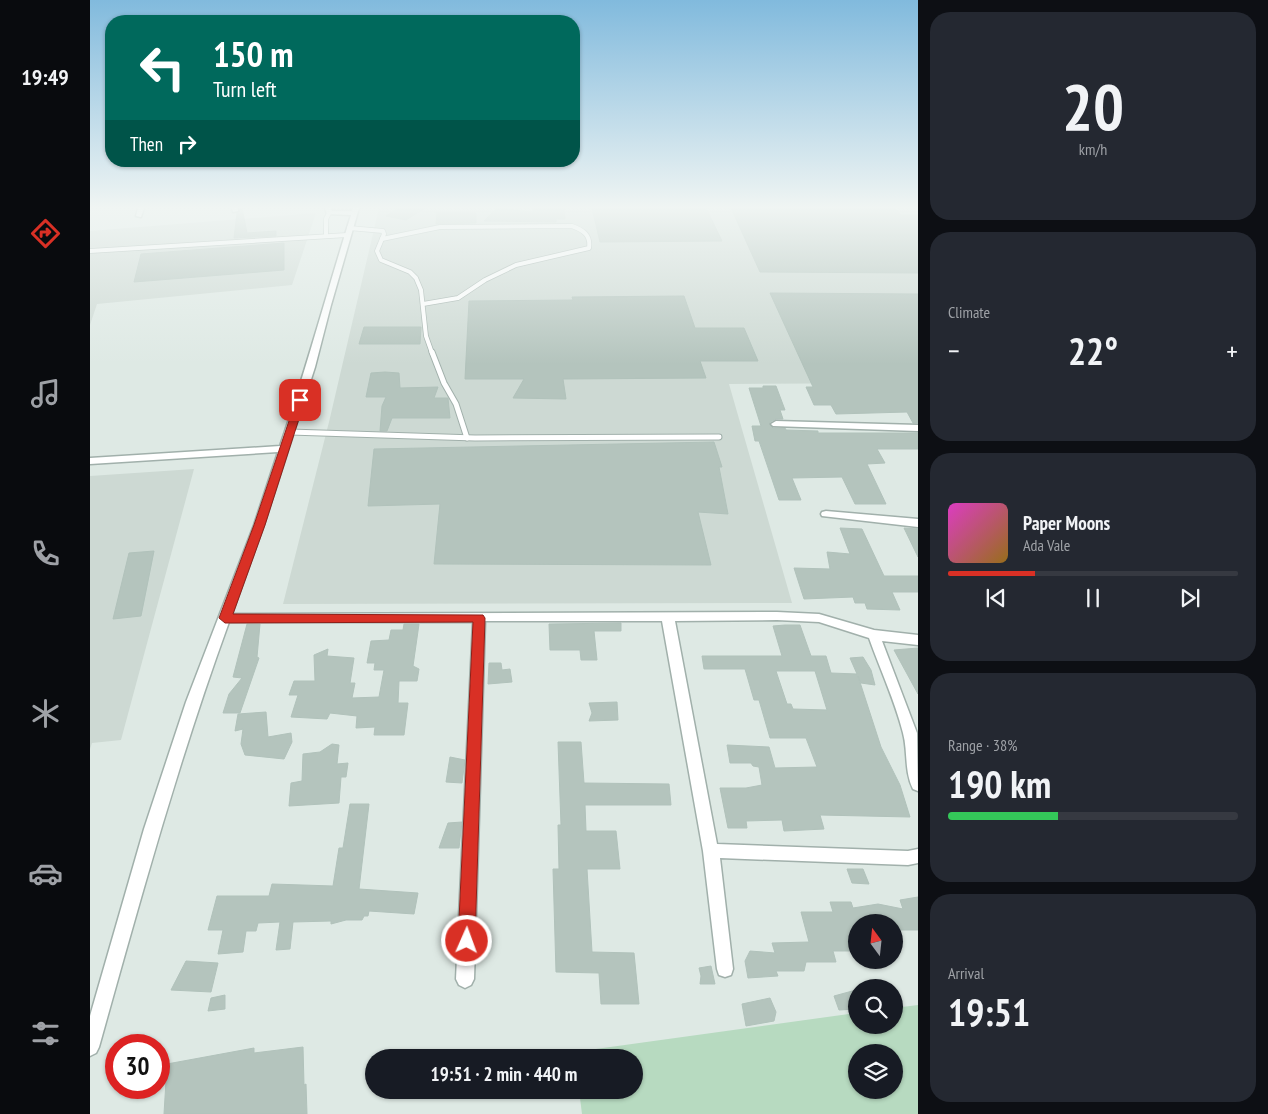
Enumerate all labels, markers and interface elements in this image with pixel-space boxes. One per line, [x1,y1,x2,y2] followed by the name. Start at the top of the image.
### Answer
[213,31,294,77] text: 150 m
[130,35,195,100] icon: left
[21,63,69,91] text: 19:49
[1062,64,1124,148] text: 20
[213,75,277,103] text: Turn left
[173,130,201,158] icon: right
[130,132,163,156] text: Then
[1079,139,1107,159] text: km/h
[28,216,63,251] icon: directions
[948,302,990,322] text: Climate
[1068,326,1118,375] text: 22°
[948,332,960,369] text: −
[1226,332,1238,369] text: +
[28,376,63,411] icon: music
[279,379,321,421] pin
[286,386,314,414] icon: arrive
[1023,511,1110,535] text: Paper Moons
[1023,535,1070,555] text: Ada Vale
[28,536,63,571] icon: phone
[982,584,1010,612] icon: previous
[1079,584,1107,612] icon: pause
[1176,584,1204,612] icon: next
[28,696,63,731] icon: climate
[948,735,1017,755] text: Range · 38%
[948,759,1051,808] text: 190 km
[28,856,63,891] icon: car
[440,914,492,966] position arrow
[848,914,902,969] north arrow
[848,914,903,1099] map controls
[948,963,984,983] text: Arrival
[848,979,903,1034] button: search
[948,987,1030,1036] text: 19:51
[28,1016,63,1051] icon: filters
[105,1034,170,1099] speed limit sign: 30
[848,1044,903,1099] button: layers
[431,1062,577,1086] text: 19:51 · 2 min · 440 m

